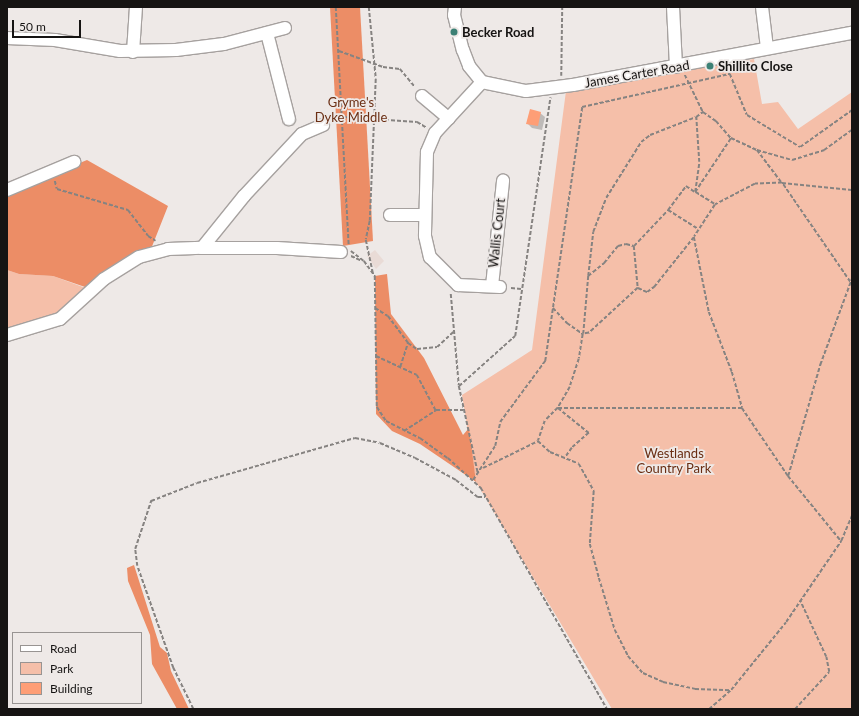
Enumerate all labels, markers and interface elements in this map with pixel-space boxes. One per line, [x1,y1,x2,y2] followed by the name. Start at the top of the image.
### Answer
[14,12,83,38] scale bar
[19,19,46,34] text: 50 m
[462,24,535,40] place label: Becker Road
[449,27,459,37] marker: Becker Road
[583,57,691,91] street label: James Carter Road
[718,58,793,74] place label: Shillito Close
[705,61,715,71] marker: Shillito Close
[315,95,387,126] park label: Gryme's Dyke Middle
[486,197,508,269] street label: Wallis Court
[636,446,712,477] park label: Westlands Country Park
[12,632,142,704] legend
[50,641,77,656] text: Road
[50,661,73,676] text: Park
[50,681,93,696] text: Building

